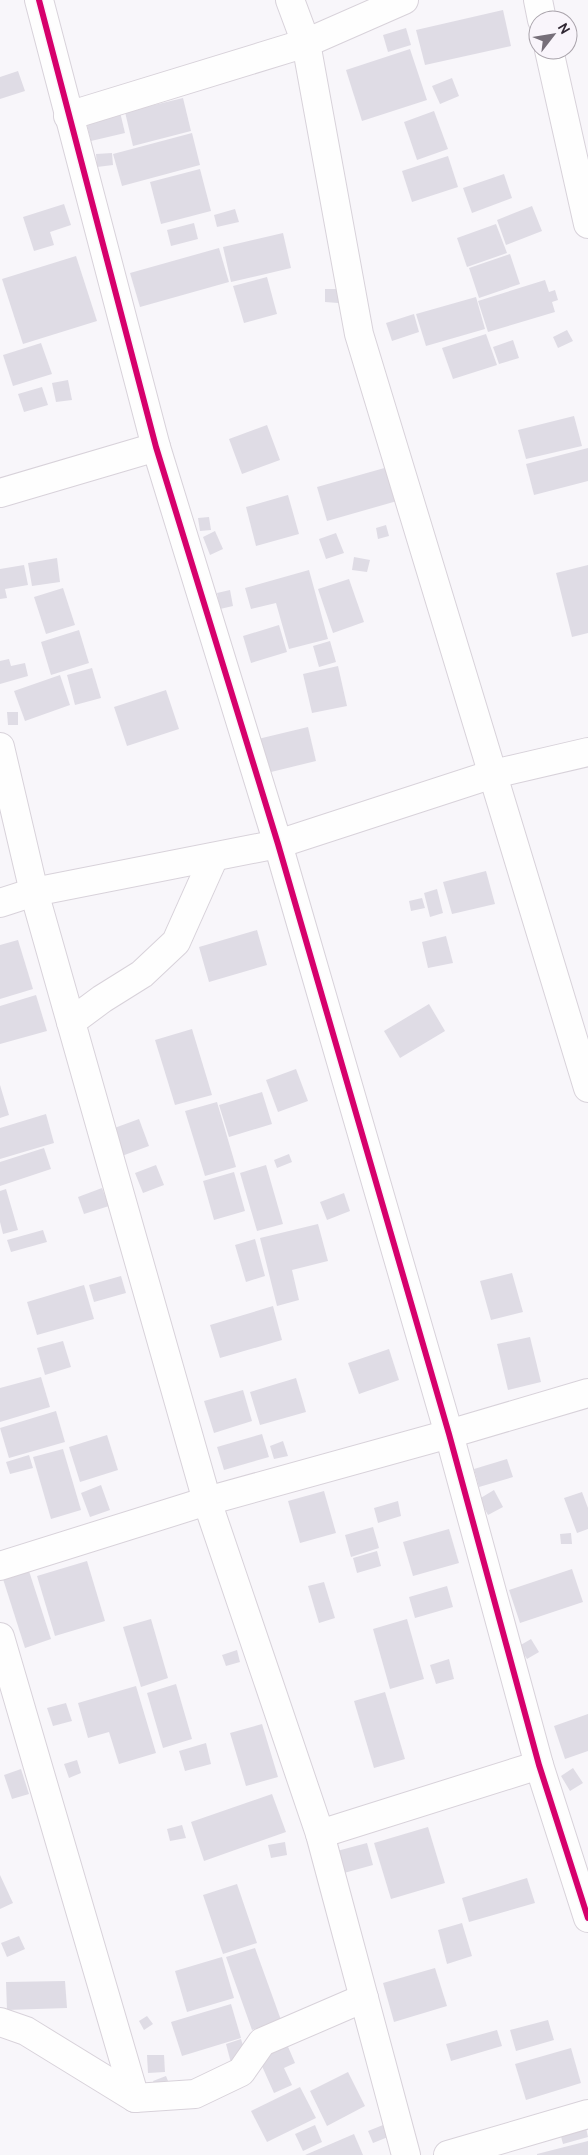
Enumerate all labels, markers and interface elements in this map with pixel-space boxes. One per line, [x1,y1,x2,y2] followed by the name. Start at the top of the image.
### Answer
[528,10,578,60] north arrow
[554,19,574,37] text: N

